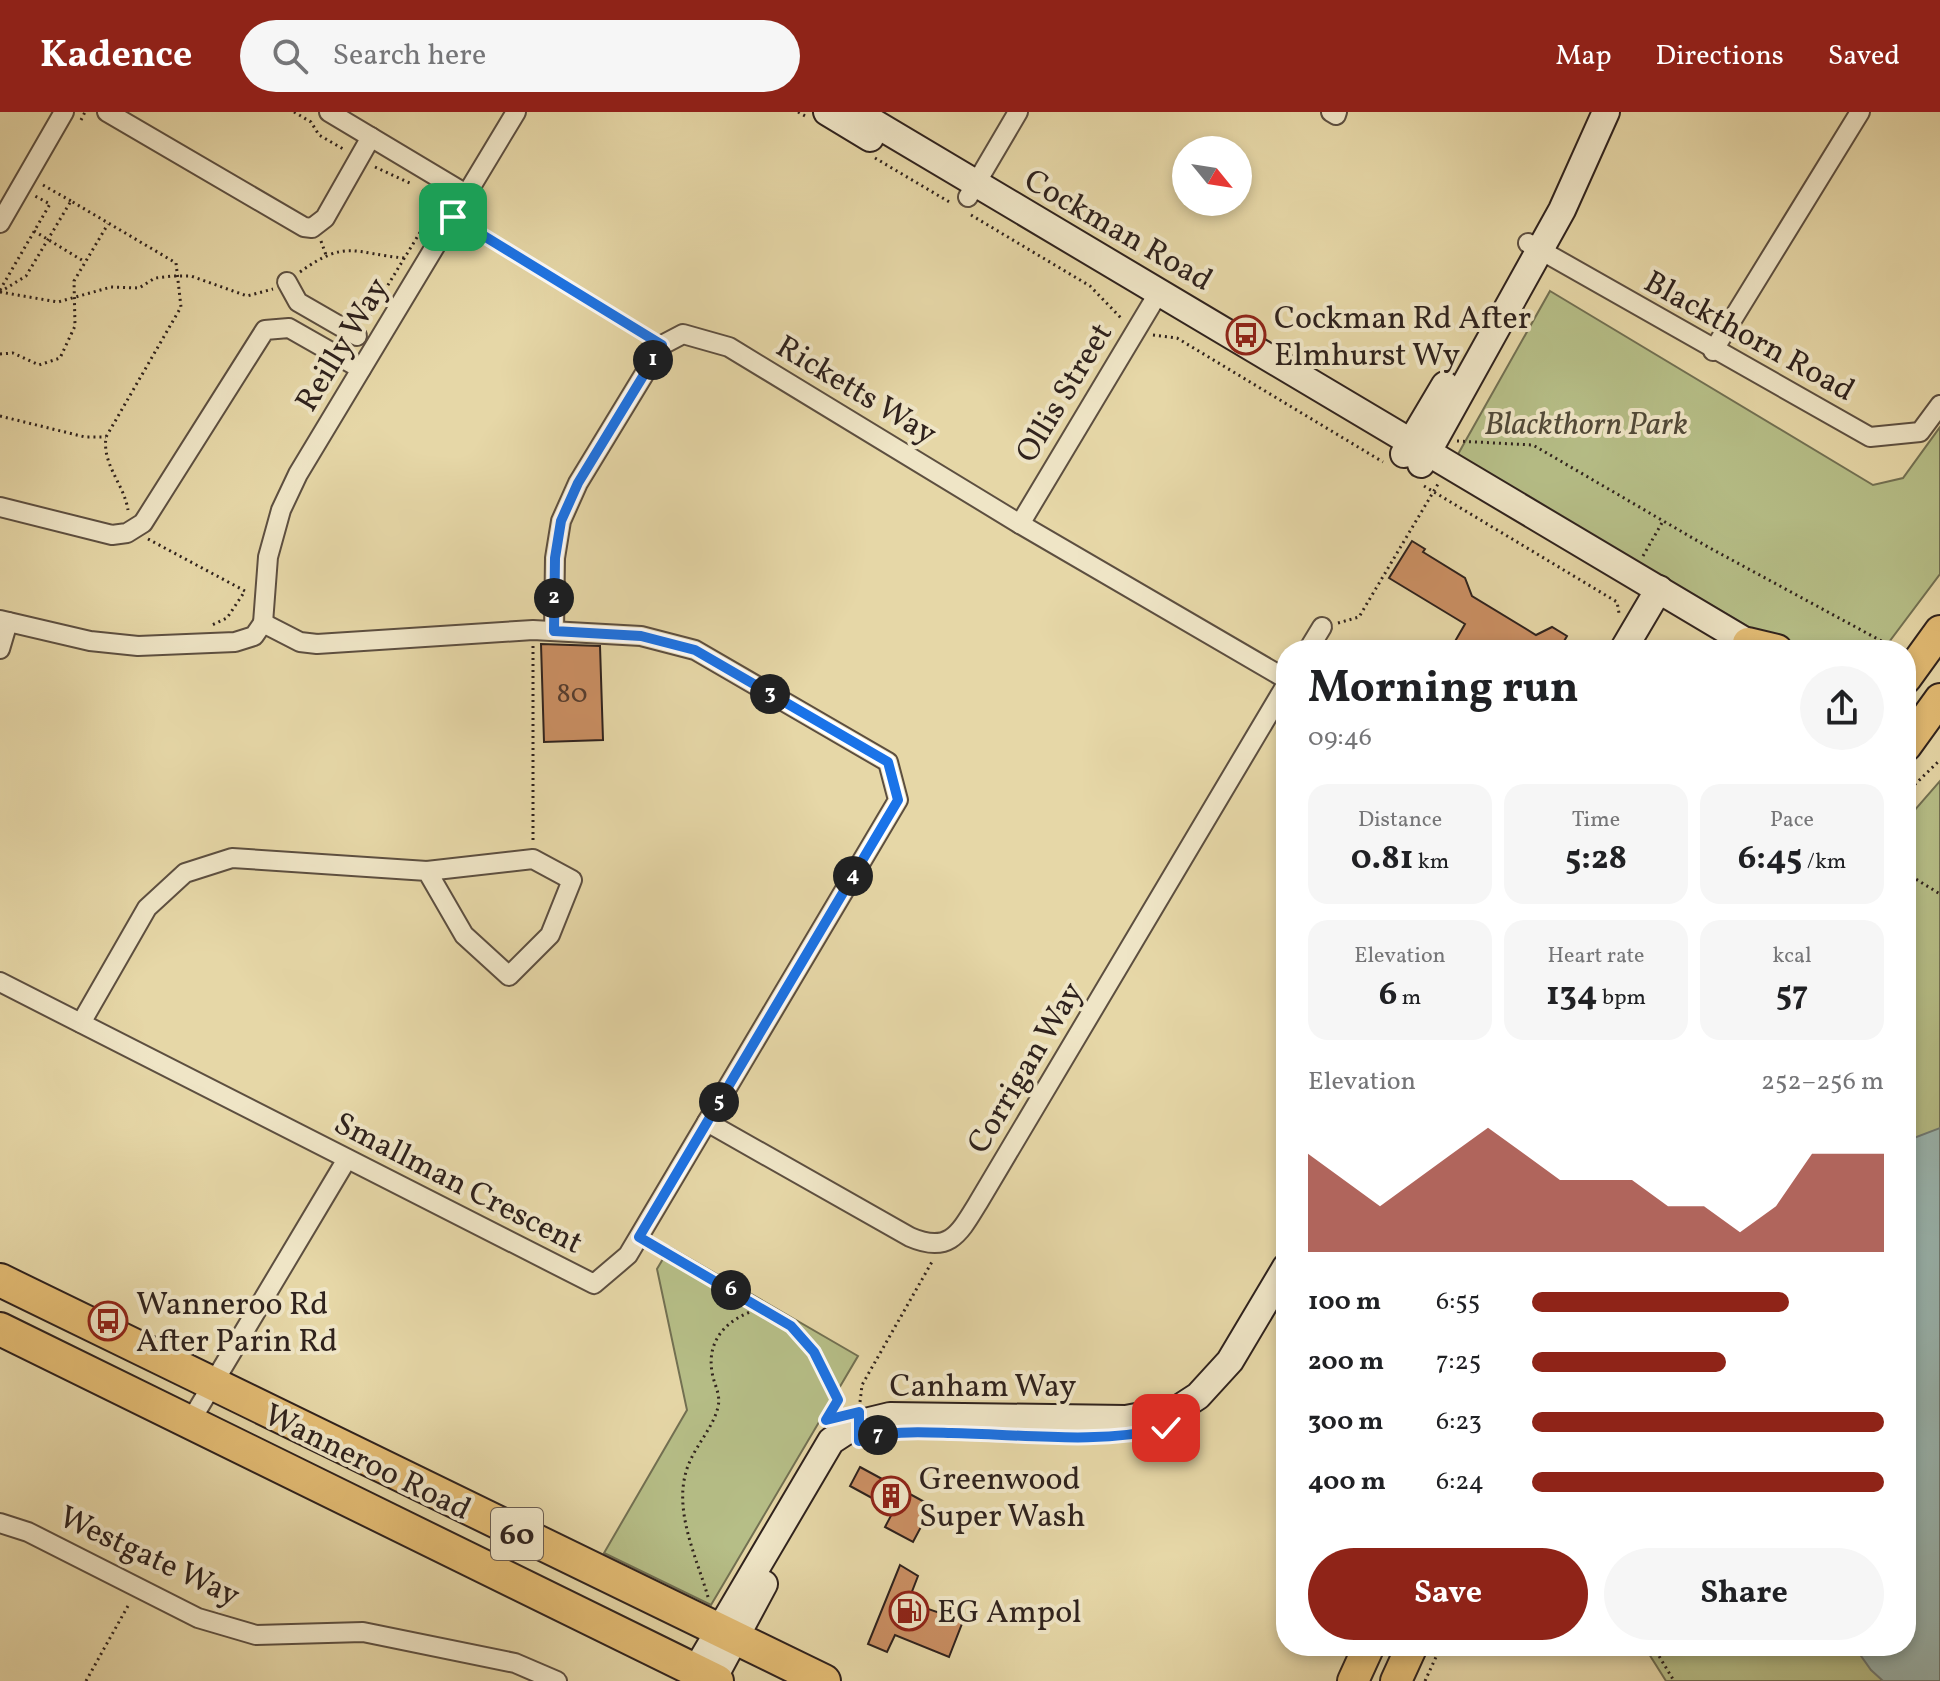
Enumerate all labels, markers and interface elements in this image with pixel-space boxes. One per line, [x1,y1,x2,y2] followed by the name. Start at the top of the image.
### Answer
[240,20,800,92] search box
[40,30,192,83] text: Kadence
[268,34,312,78] icon: search
[332,35,486,77] text: Search here
[1556,37,1612,76] text: Map
[1656,37,1784,76] text: Directions
[1828,37,1900,76] text: Saved
[1172,136,1252,216] north arrow
[1172,136,1252,216] map controls
[1015,160,1220,303] street label: Cockman Road
[419,183,487,251] pin
[431,195,475,239] icon: arrive
[1635,261,1862,414] street label: Blackthorn Road
[286,270,401,421] street label: Reilly Way
[1274,298,1531,379] place label: Cockman Rd After Elmhurst Wy
[1225,314,1267,356] bus stop icon: Cockman Rd After Elmhurst Wy
[1007,315,1125,472] street label: Ollis Street
[767,326,944,457] street label: Ricketts Way
[633,340,673,380] pin: 1
[649,344,657,375] text: 1
[1484,404,1688,448] park label: Blackthorn Park
[534,578,574,618] pin: 2
[548,582,560,613] text: 2
[1308,659,1579,720] text: Morning run
[1800,666,1884,750] button: share
[750,674,790,714] pin: 3
[556,675,588,714] house number: 80
[764,678,776,709] text: 3
[1308,720,1372,756] text: 09:46
[1358,805,1442,836] text: Distance
[1572,805,1620,836] text: Time
[1770,805,1814,836] text: Pace
[1351,836,1413,883] text: 0.81
[1565,836,1627,883] text: 5:28
[1738,836,1802,883] text: 6:45
[1413,847,1449,878] text: km
[1802,847,1846,878] text: /km
[833,856,873,896] pin: 4
[846,860,860,891] text: 4
[1354,941,1446,972] text: Elevation
[1547,941,1645,972] text: Heart rate
[1772,941,1812,972] text: kcal
[1379,972,1397,1019] text: 6
[1546,972,1598,1019] text: 134
[1776,972,1808,1019] text: 57
[958,974,1095,1163] street label: Corrigan Way
[1397,983,1421,1014] text: m
[1598,983,1646,1014] text: bpm
[1308,1064,1416,1100] text: Elevation
[1761,1064,1884,1100] text: 252–256 m
[699,1082,739,1122] pin: 5
[714,1086,724,1117] text: 5
[326,1103,590,1266] street label: Smallman Crescent
[711,1270,751,1310] pin: 6
[725,1274,737,1305] text: 6
[136,1284,338,1365] place label: Wanneroo Rd After Parin Rd
[1308,1284,1381,1320] text: 100 m
[1436,1284,1480,1320] text: 6:55
[87,1300,129,1342] bus stop icon: Wanneroo Rd After Parin Rd
[1308,1344,1384,1380] text: 200 m
[1436,1344,1481,1380] text: 7:25
[890,1366,1076,1410] street label: Canham Way
[1132,1394,1200,1462] pin
[256,1395,478,1533] street label: Wanneroo Road
[1308,1404,1384,1440] text: 300 m
[1436,1404,1482,1440] text: 6:23
[1144,1406,1188,1450] icon: check
[858,1415,898,1455] pin: 7
[873,1419,883,1450] text: 7
[919,1459,1086,1540] place label: Greenwood Super Wash
[1308,1464,1386,1500] text: 400 m
[1436,1464,1484,1500] text: 6:24
[870,1475,912,1517] building icon: Greenwood Super Wash
[51,1497,246,1619] street label: Westgate Way
[491,1508,543,1560] road number: 60
[1308,1548,1588,1640] button: Save
[1604,1548,1884,1640] button: Share
[888,1590,930,1632] fuel station icon: EG Ampol
[937,1592,1081,1636] place label: EG Ampol

